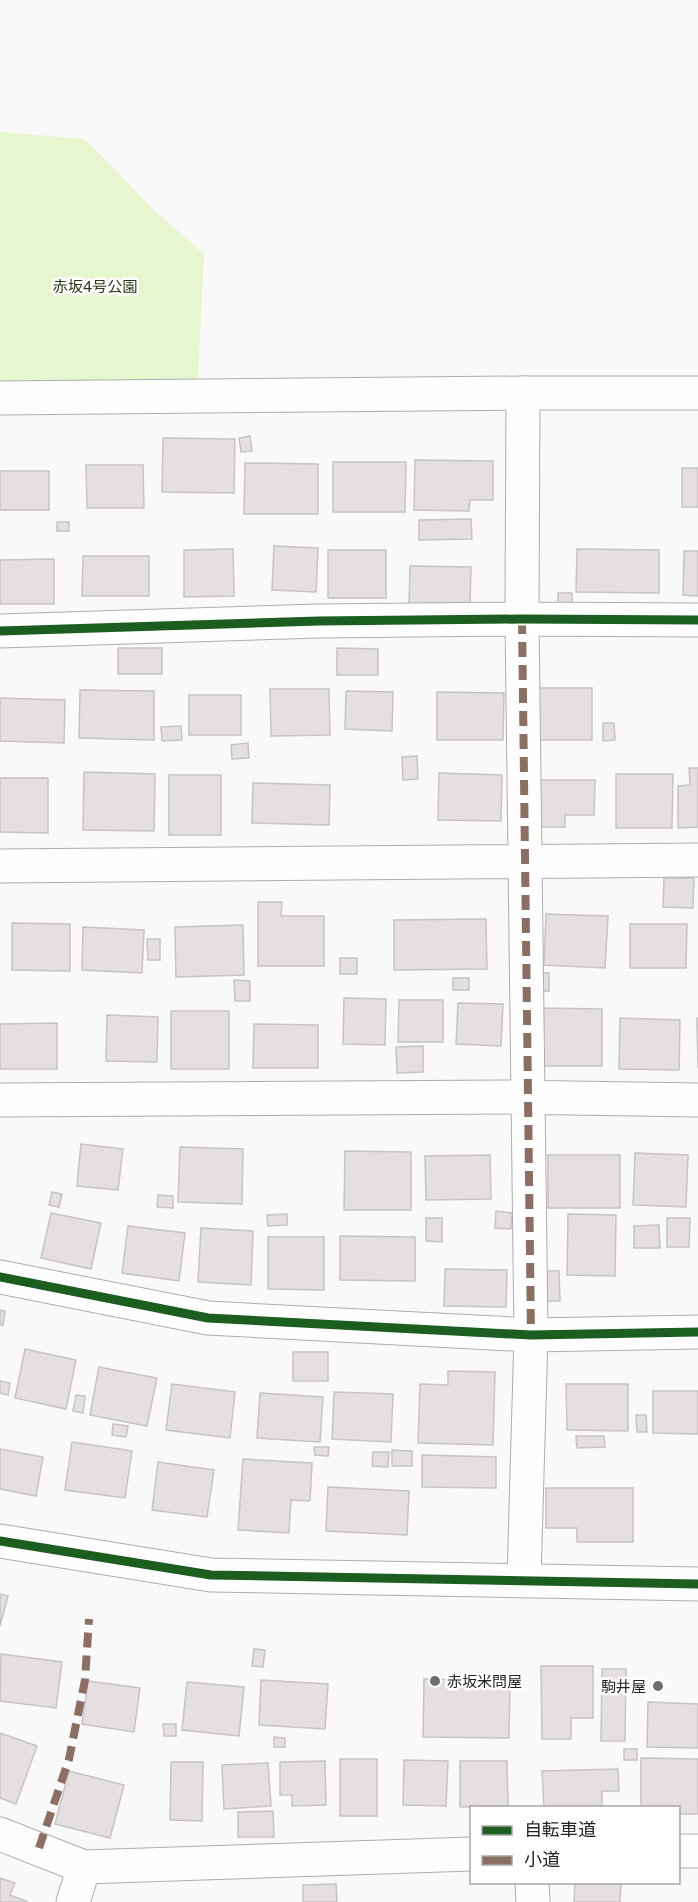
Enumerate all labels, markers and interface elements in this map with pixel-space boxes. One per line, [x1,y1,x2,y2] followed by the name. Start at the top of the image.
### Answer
[53,278,137,295] park label: 赤坂4号公園
[447,1673,522,1690] place label: 赤坂米問屋
[428,1674,442,1688] marker: 赤坂米問屋
[601,1678,646,1695] place label: 駒井屋
[651,1679,665,1693] marker: 駒井屋
[470,1806,680,1884] legend
[524,1819,596,1840] text: 自転車道
[524,1849,560,1870] text: 小道

